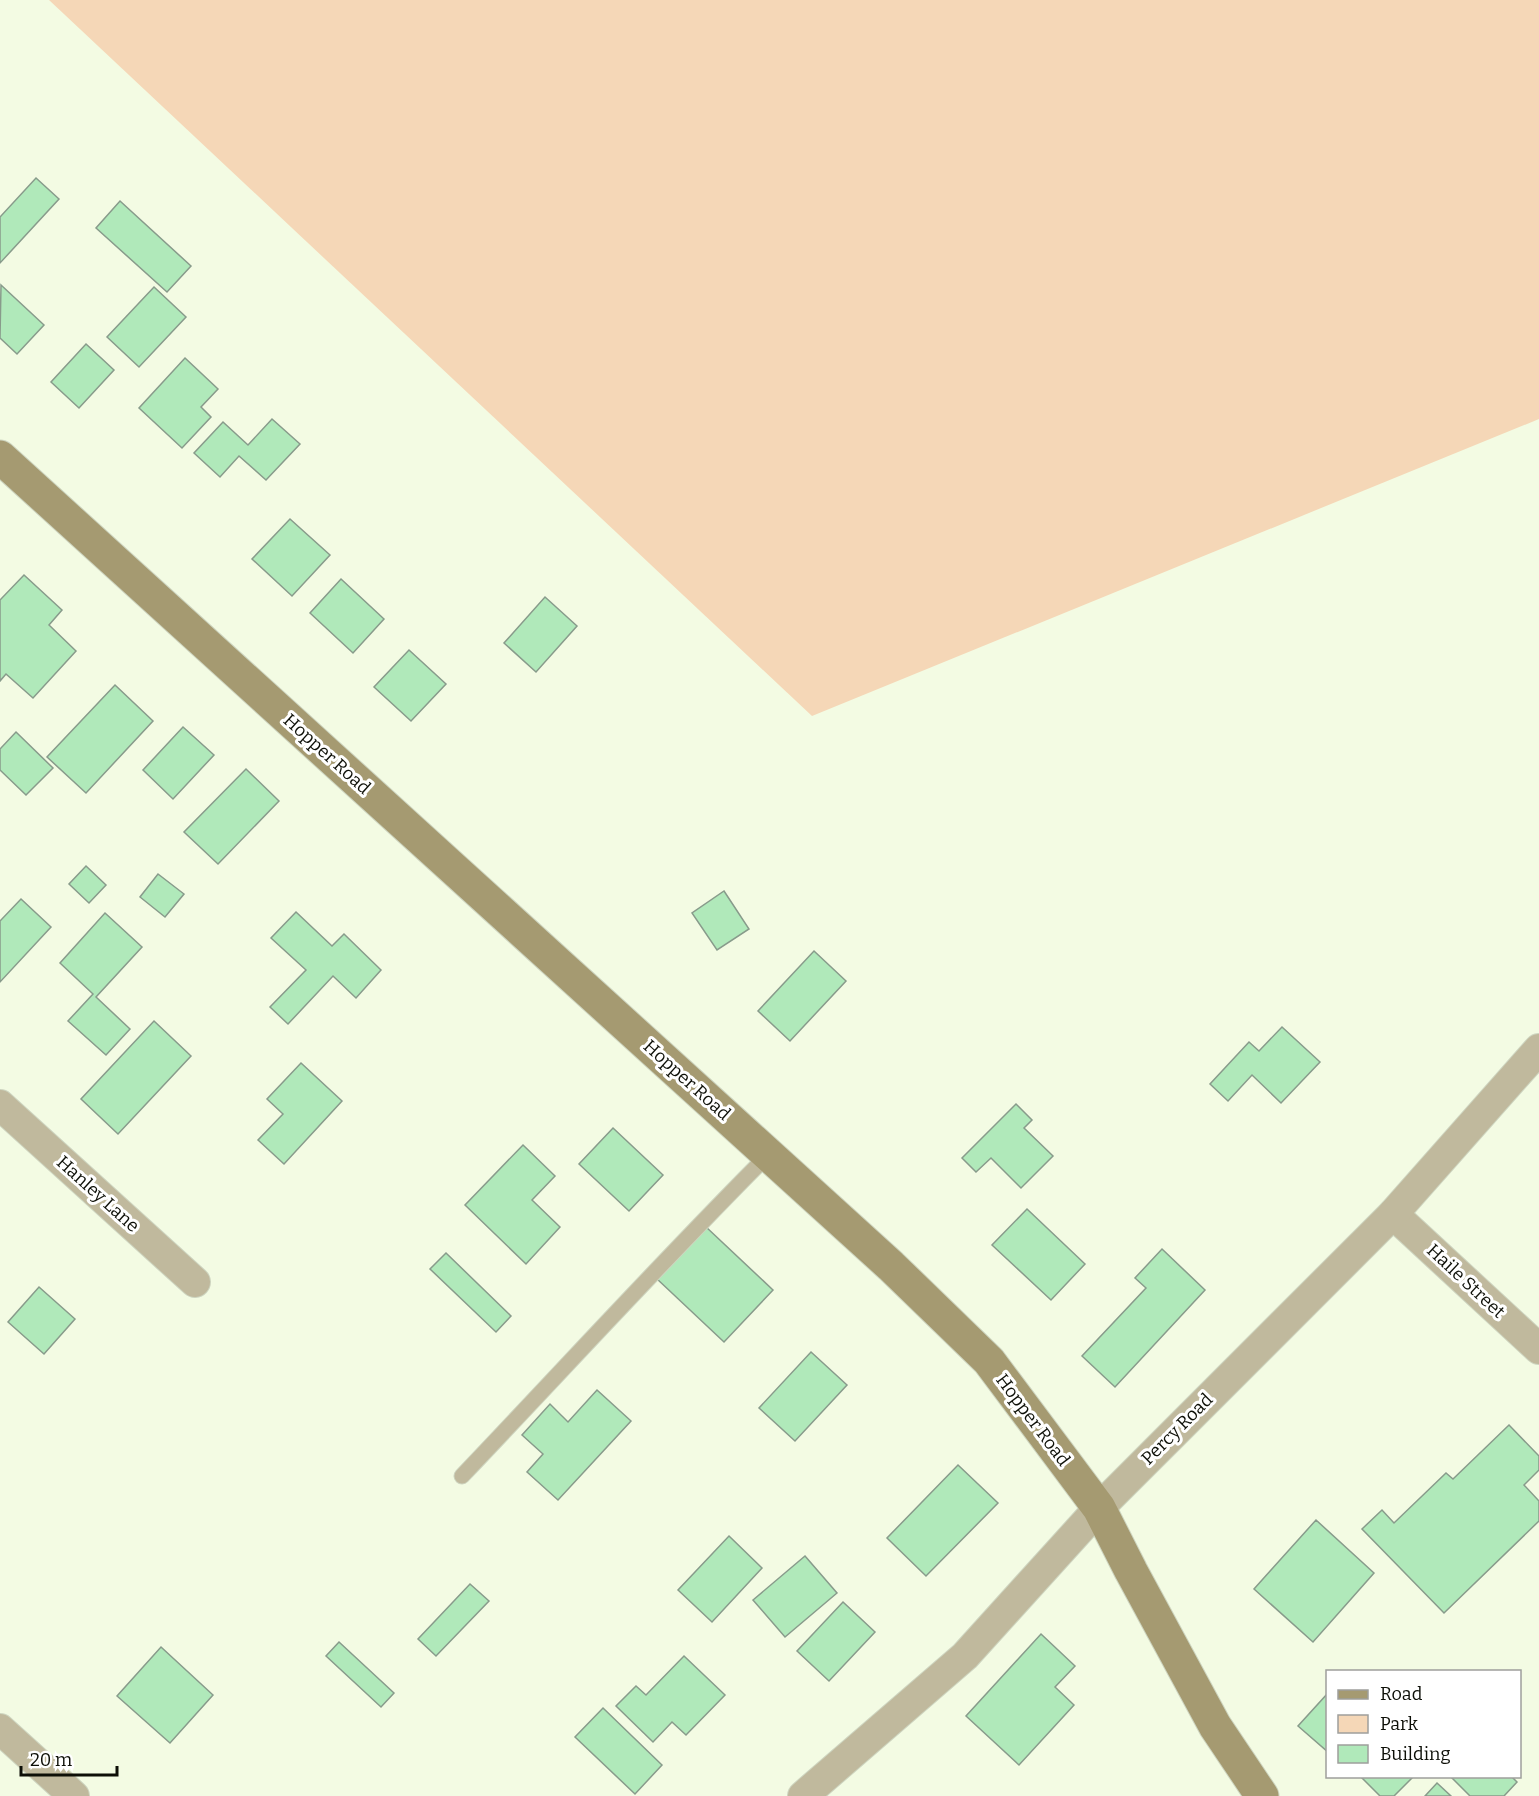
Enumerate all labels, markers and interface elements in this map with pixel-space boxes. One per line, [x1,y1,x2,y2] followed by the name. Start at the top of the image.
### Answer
[279,709,375,799] street label: Hopper Road
[639,1035,735,1125] street label: Hopper Road
[52,1151,144,1237] street label: Hanley Lane
[1422,1239,1510,1323] street label: Haile Street
[991,1370,1075,1471] street label: Hopper Road
[1137,1388,1218,1469] street label: Percy Road
[1326,1670,1521,1778] legend
[1380,1683,1423,1705] text: Road
[1380,1713,1419,1735] text: Park
[21,1739,117,1777] scale bar
[1380,1743,1451,1765] text: Building
[30,1749,72,1771] text: 20 m

